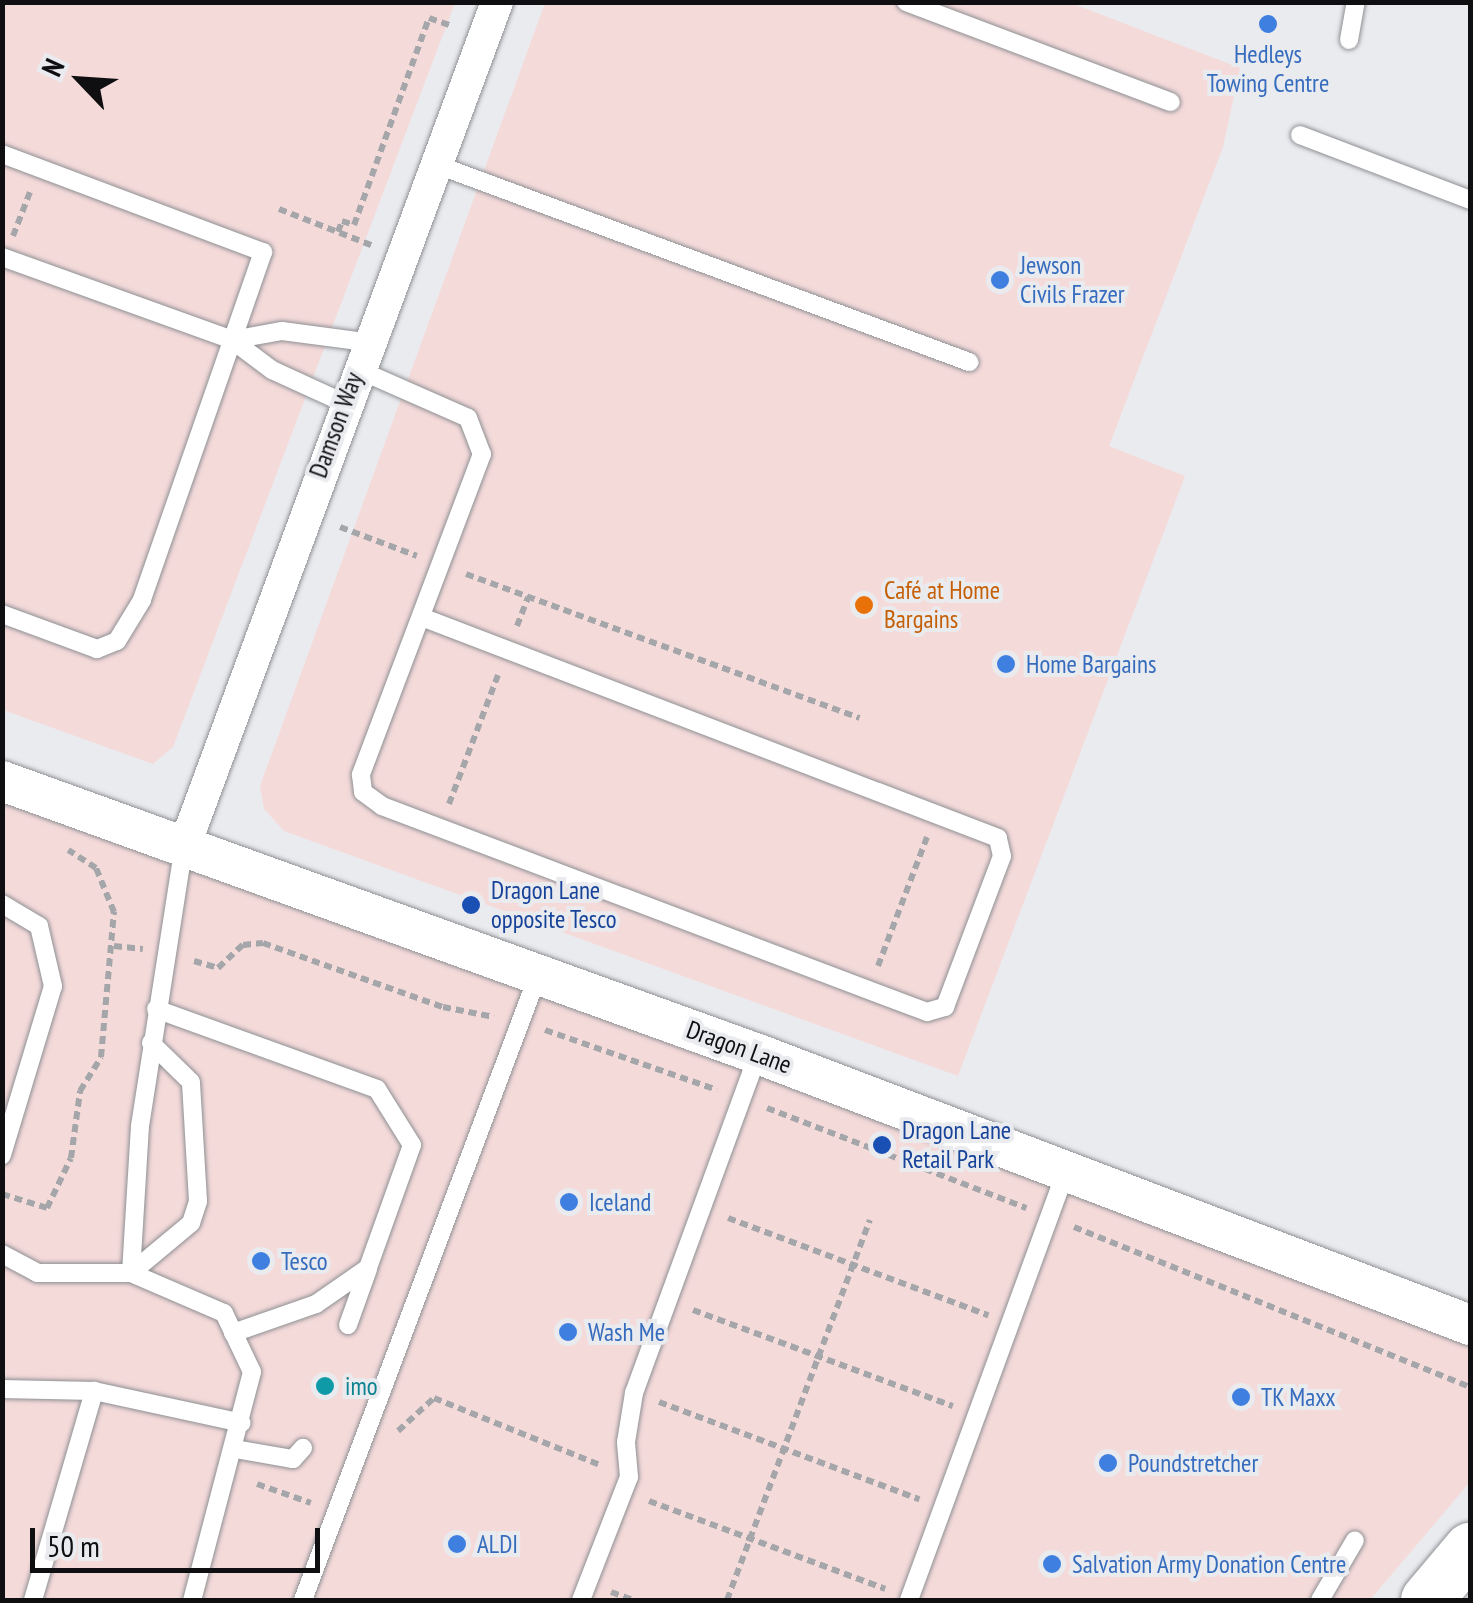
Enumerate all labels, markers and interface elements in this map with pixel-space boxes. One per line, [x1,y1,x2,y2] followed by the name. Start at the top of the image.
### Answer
[1257,13,1279,35] marker: Hedleys Towing Centre
[30,30,130,130] north arrow
[1207,40,1329,99] place label: Hedleys Towing Centre
[32,52,72,82] text: N
[1020,251,1125,310] place label: Jewson Civils Frazer
[989,269,1011,291] marker: Jewson Civils Frazer
[303,368,369,482] street label: Damson Way
[884,576,1000,635] place label: Café at Home Bargains
[853,594,875,616] marker: Café at Home Bargains
[1026,649,1156,679] place label: Home Bargains
[995,653,1017,675] marker: Home Bargains
[491,876,617,935] place label: Dragon Lane opposite Tesco
[460,894,482,916] marker: Dragon Lane opposite Tesco
[683,1014,795,1080] street label: Dragon Lane
[902,1116,1011,1175] place label: Dragon Lane Retail Park
[871,1134,893,1156] marker: Dragon Lane Retail Park
[589,1187,651,1217] place label: Iceland
[558,1191,580,1213] marker: Iceland
[281,1246,328,1276] place label: Tesco
[250,1250,272,1272] marker: Tesco
[588,1317,665,1347] place label: Wash Me
[557,1321,579,1343] marker: Wash Me
[345,1371,377,1401] place label: imo
[314,1375,336,1397] marker: imo
[1261,1382,1336,1412] place label: TK Maxx
[1230,1386,1252,1408] marker: TK Maxx
[1128,1448,1258,1478] place label: Poundstretcher
[1097,1452,1119,1474] marker: Poundstretcher
[35,1508,325,1570] scale bar
[47,1526,100,1565] text: 50 m
[477,1529,518,1559] place label: ALDI
[446,1533,468,1555] marker: ALDI
[1072,1549,1348,1579] place label: Salvation Army Donation Centre
[1041,1553,1063,1575] marker: Salvation Army Donation Centre

